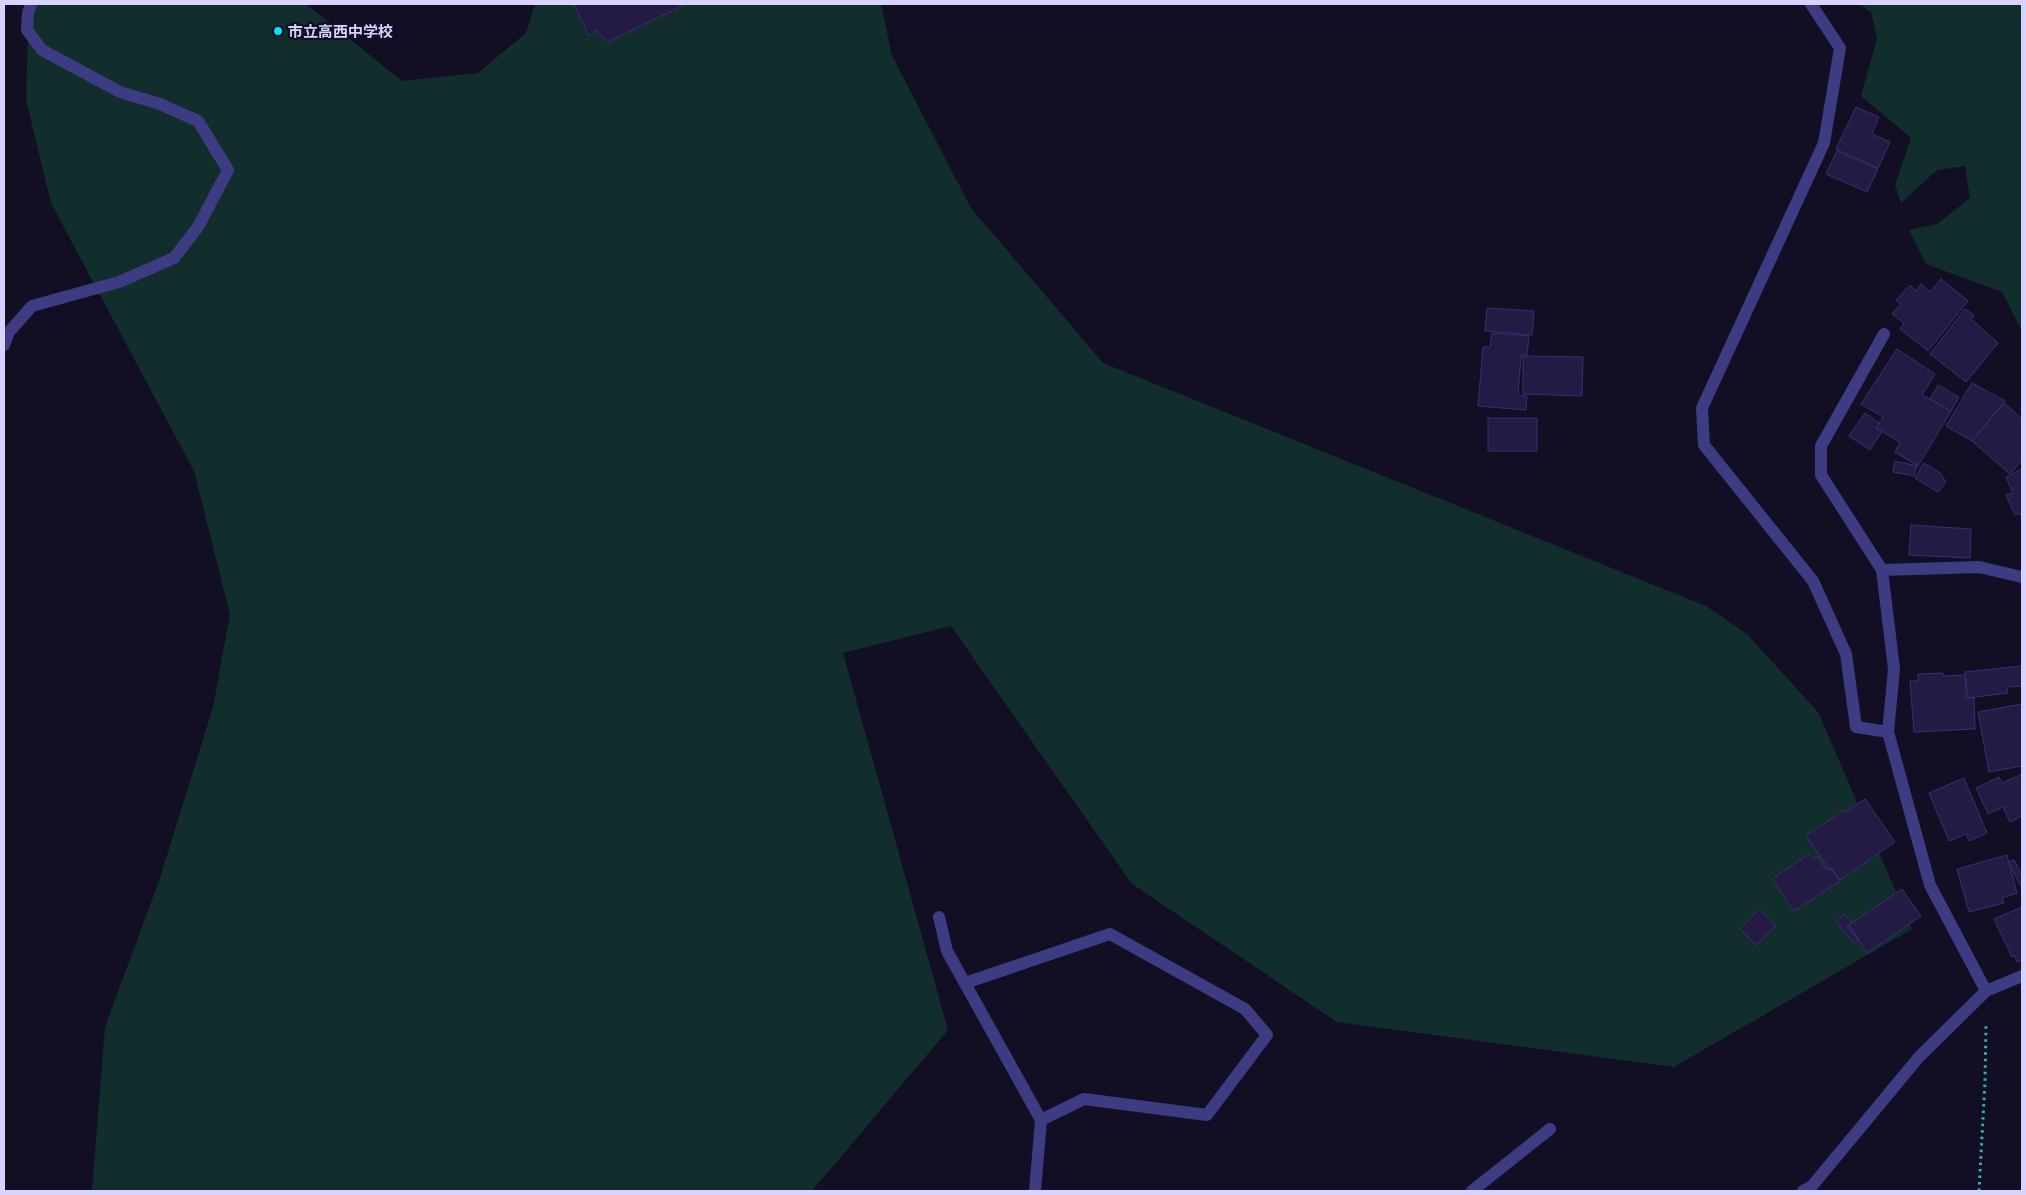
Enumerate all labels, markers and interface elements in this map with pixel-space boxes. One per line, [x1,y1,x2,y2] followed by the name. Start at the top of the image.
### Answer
[288,22,393,40] place label: 市立高西中学校
[272,25,284,37] marker: 市立高西中学校

